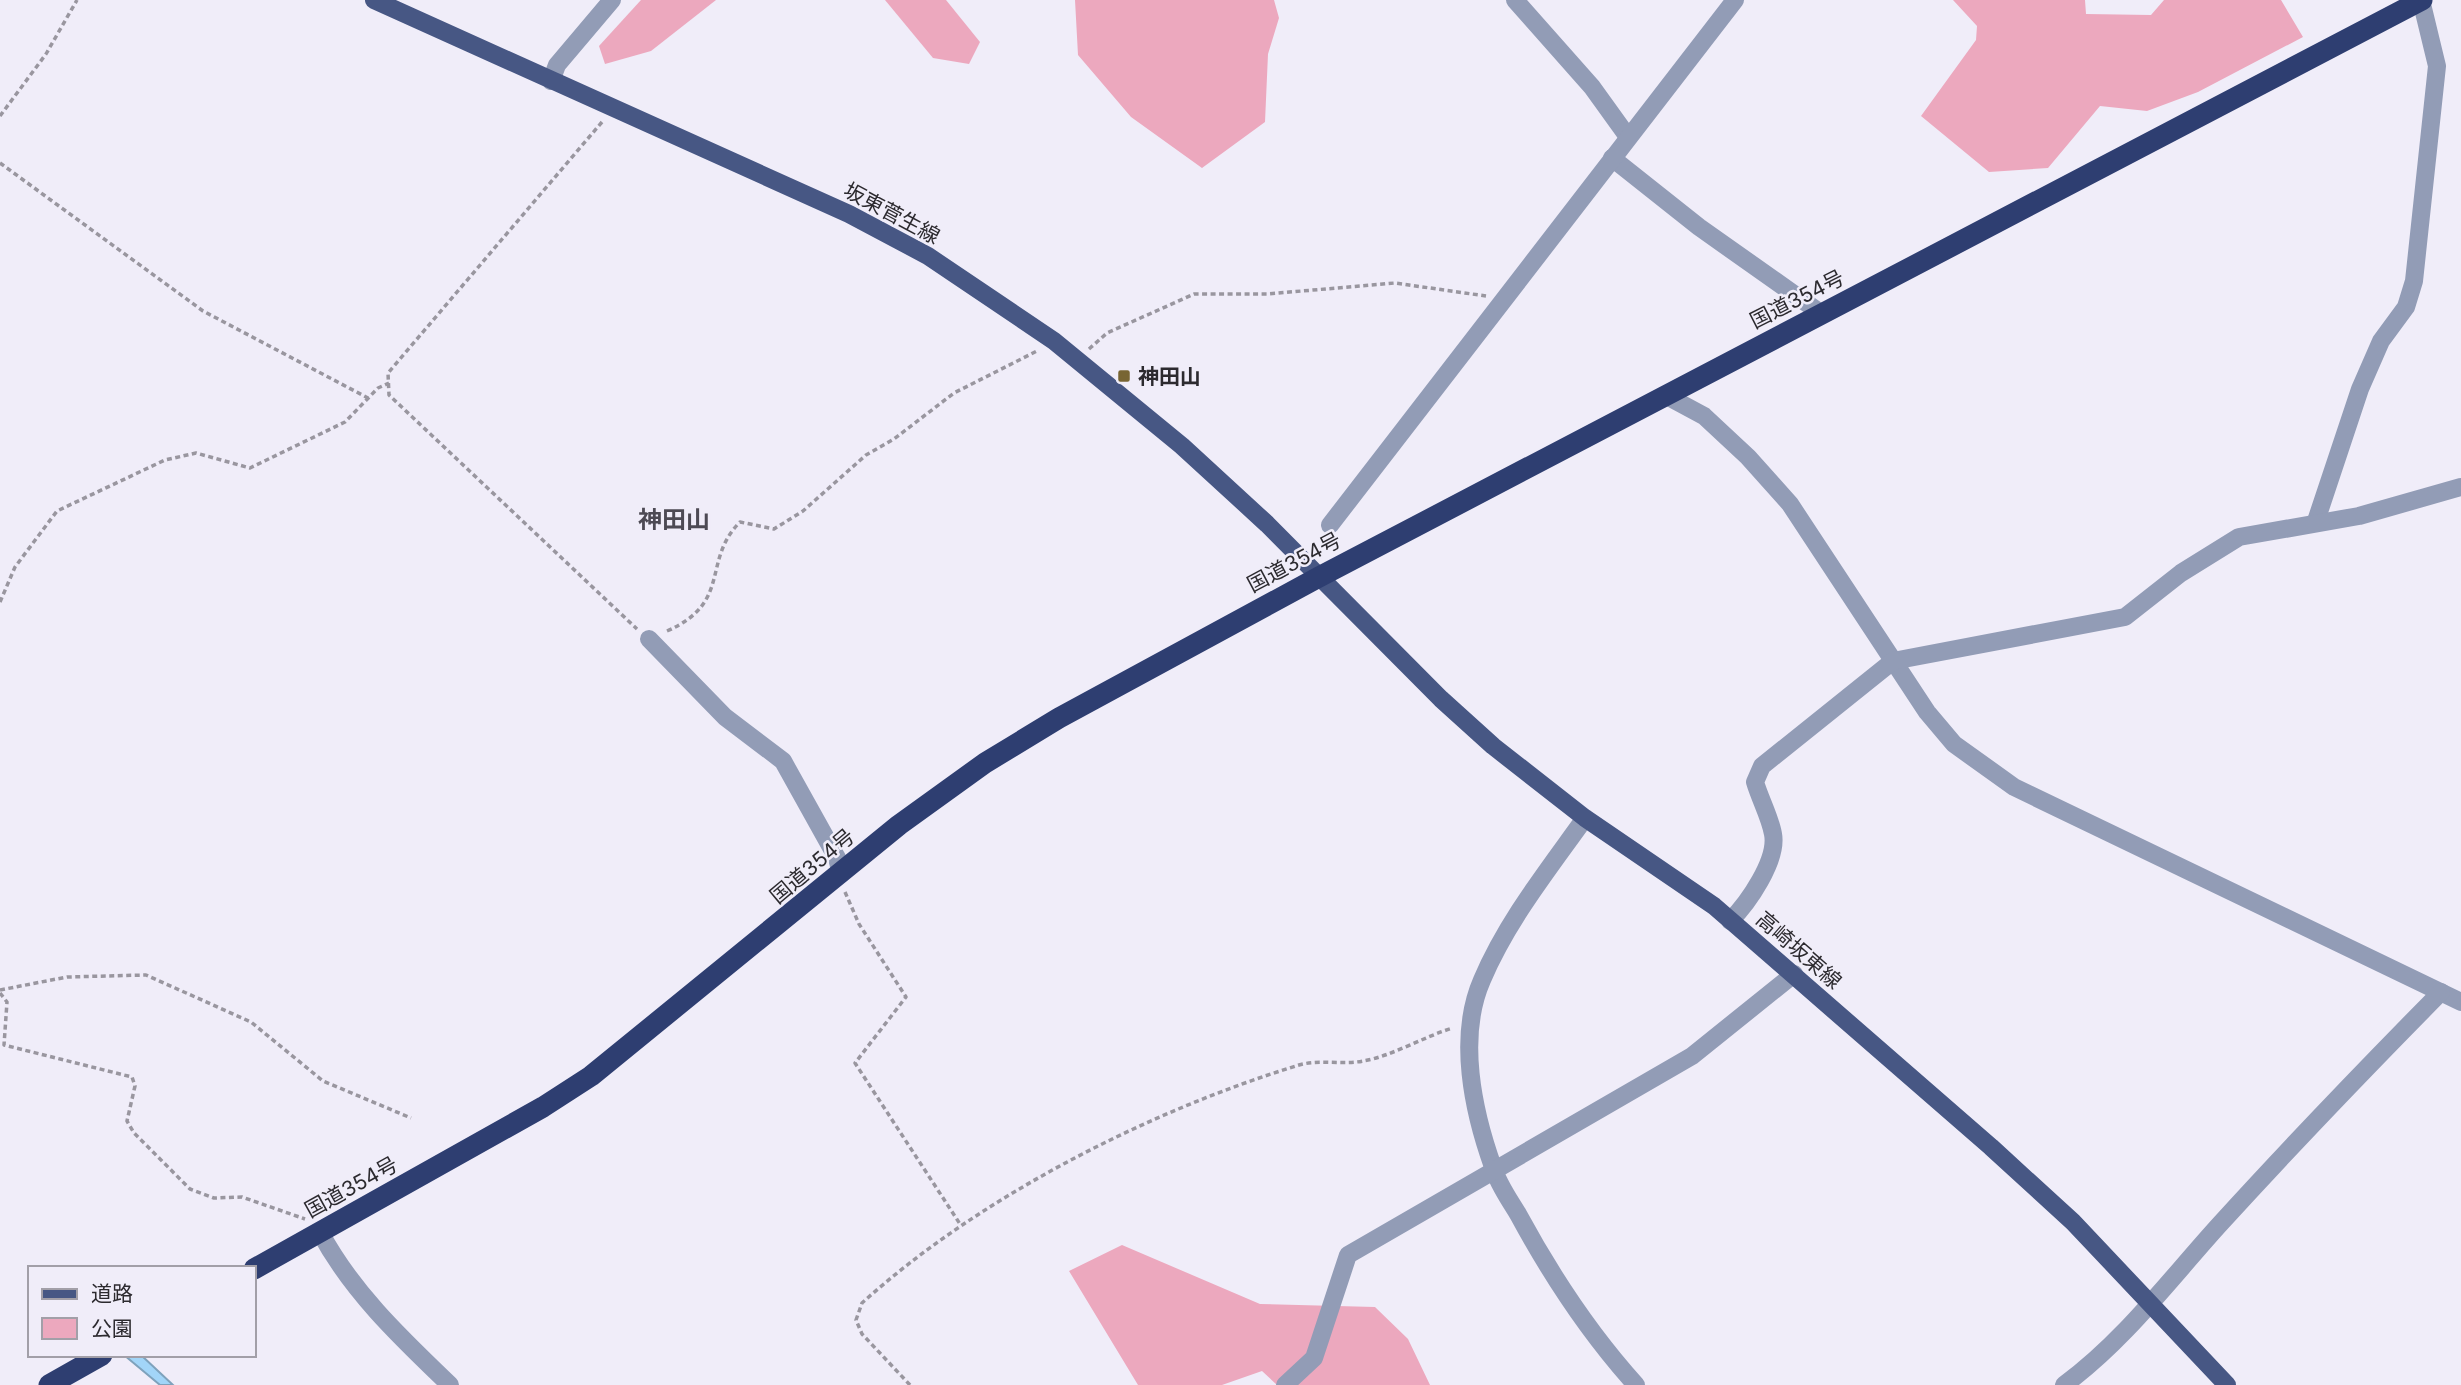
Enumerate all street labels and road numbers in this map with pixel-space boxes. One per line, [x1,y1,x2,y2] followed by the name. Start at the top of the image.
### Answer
[840,177,944,249] street label: 坂東菅生線
[1746,265,1848,333] street label: 国道354号
[1243,527,1345,597] street label: 国道354号
[765,824,859,908] street label: 国道354号
[1751,906,1847,994] street label: 高崎坂東線
[300,1151,402,1223] street label: 国道354号

